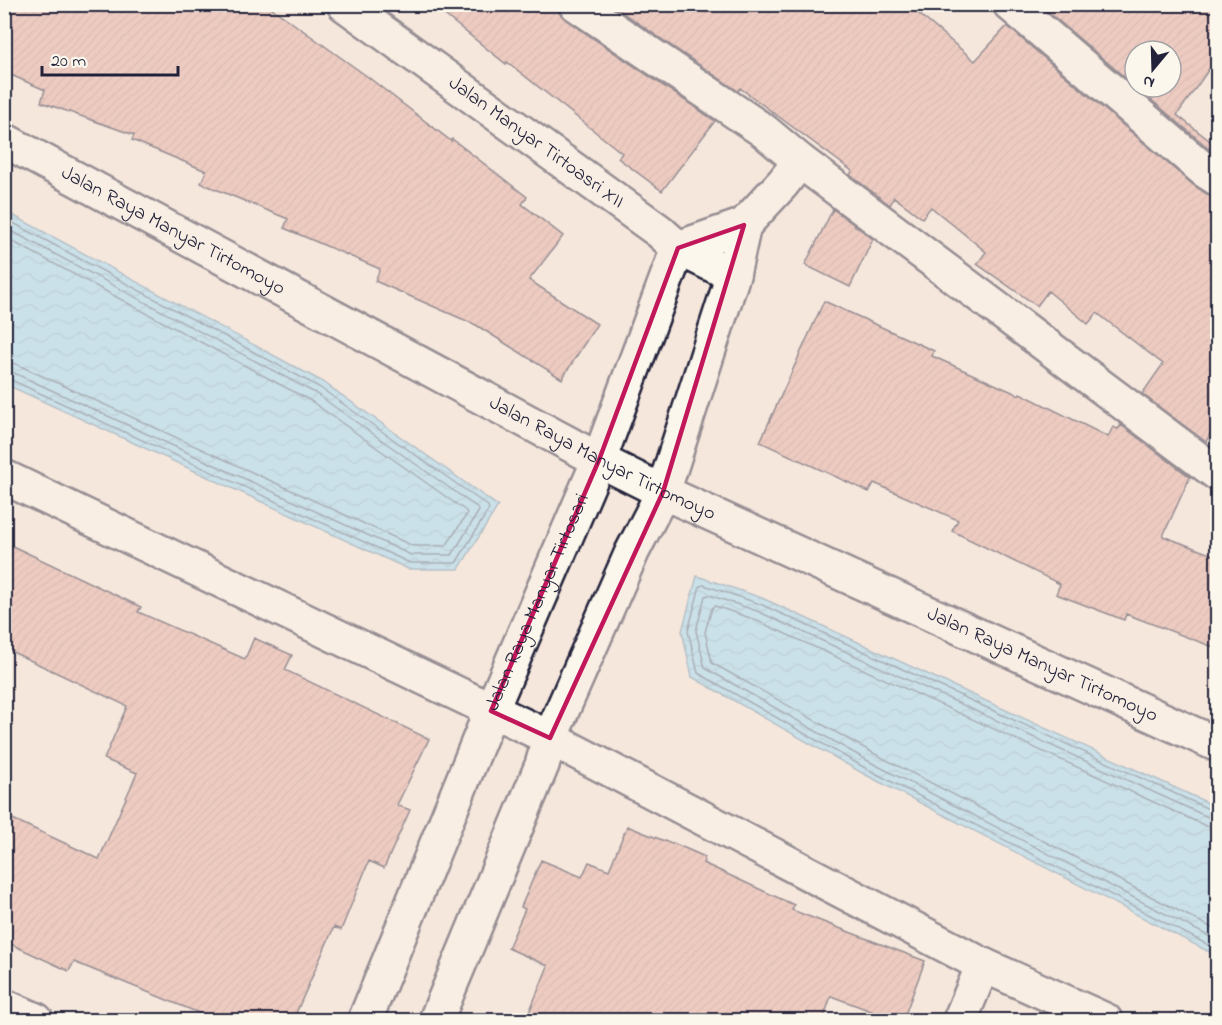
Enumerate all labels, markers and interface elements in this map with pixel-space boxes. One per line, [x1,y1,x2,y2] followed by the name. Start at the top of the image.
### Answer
[42,39,178,77] scale bar
[1123,39,1183,99] north arrow
[51,49,86,75] text: 20 m
[1140,68,1158,94] text: N
[442,69,630,216] street label: Jalan Manyar Tirtoasri XII
[56,159,290,303] street label: Jalan Raya Manyar Tirtomoyo
[484,389,720,529] street label: Jalan Raya Manyar Tirtomoyo
[478,489,597,715] street label: Jalan Raya Manyar Tirtosari
[922,600,1162,730] street label: Jalan Raya Manyar Tirtomoyo

